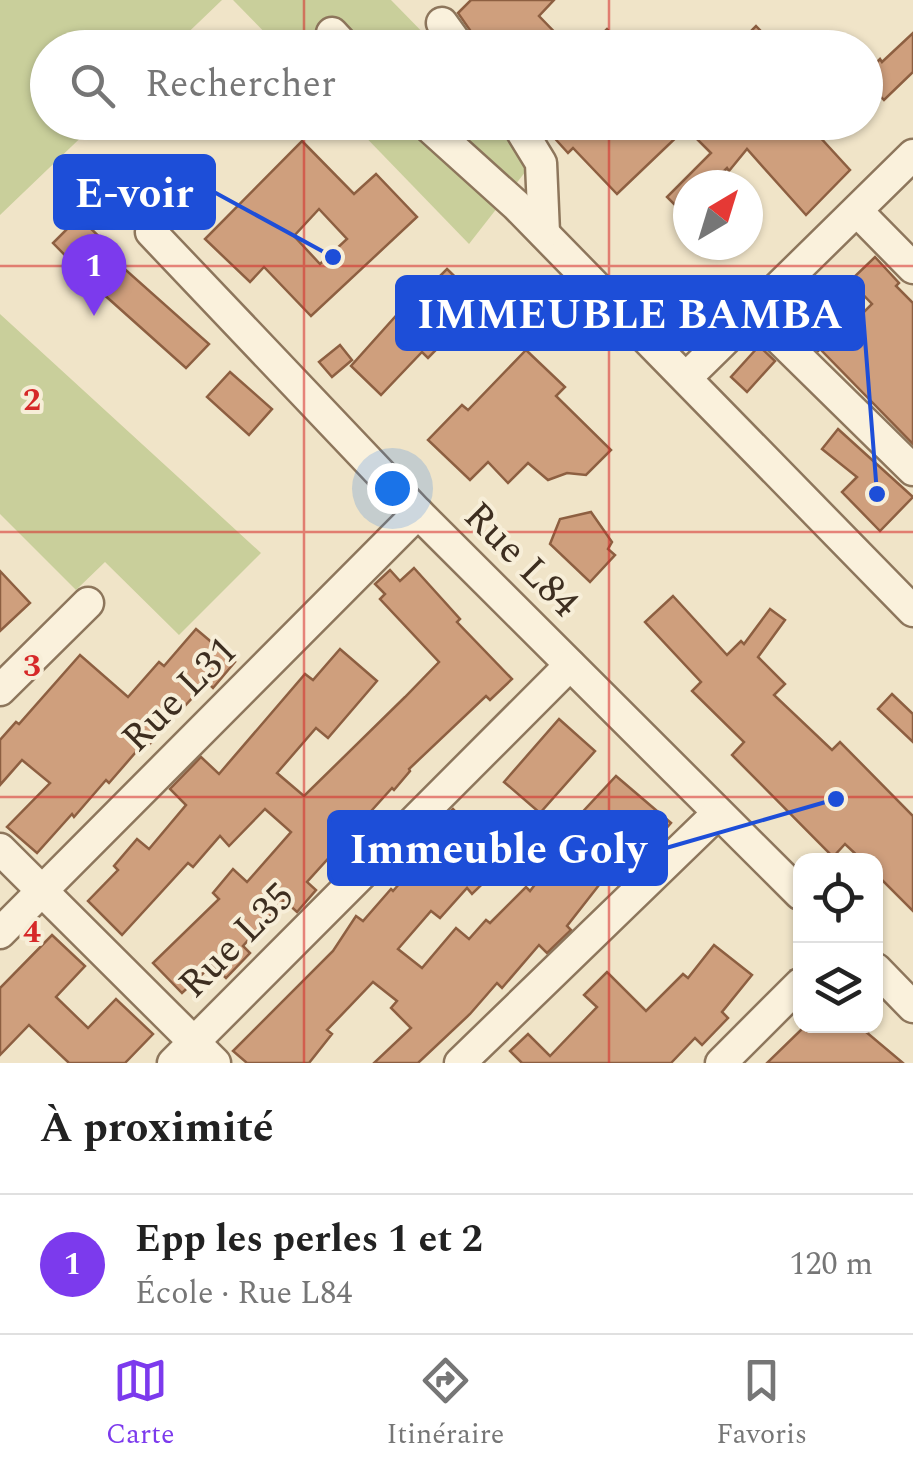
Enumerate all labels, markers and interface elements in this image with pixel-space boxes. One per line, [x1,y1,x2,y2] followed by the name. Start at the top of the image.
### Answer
[30,30,883,140] search box
[145,56,336,114] text: Rechercher
[65,58,120,113] icon: search
[55,156,214,228] callout: E-voir
[75,163,194,226] text: E-voir
[673,170,763,260] north arrow
[62,234,126,316] pin: 1
[397,277,863,349] callout: IMMEUBLE BAMBA
[417,284,843,347] text: IMMEUBLE BAMBA
[23,376,41,425] text: 2
[367,463,418,514] your location
[449,488,593,632] street label: Rue L84
[108,623,252,767] street label: Rue L31
[23,642,41,691] text: 3
[329,812,666,884] callout: Immeuble Goly
[349,819,649,882] text: Immeuble Goly
[793,853,883,1033] map controls
[793,853,883,943] button: locate
[165,869,309,1013] street label: Rue L35
[23,908,41,957] text: 4
[793,943,883,1033] button: layers
[40,1097,273,1160] text: À proximité
[135,1211,483,1269] text: Epp les perles 1 et 2
[64,1240,81,1289] text: 1
[789,1240,873,1289] text: 120 m
[135,1269,352,1318] text: École · Rue L84
[106,1353,175,1456] tab: Carte
[386,1353,504,1456] tab: Itinéraire
[716,1353,807,1456] tab: Favoris

